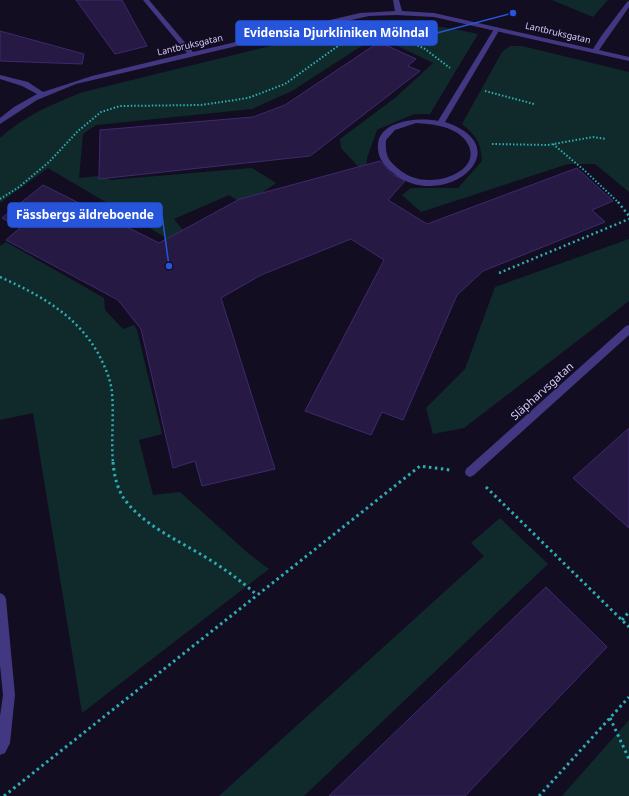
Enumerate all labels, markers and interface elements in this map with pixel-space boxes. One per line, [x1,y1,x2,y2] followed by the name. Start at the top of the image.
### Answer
[524,19,592,46] street label: Lantbruksgatan
[236,21,437,45] callout: Evidensia Djurkliniken Mölndal
[243,24,429,41] text: Evidensia Djurkliniken Mölndal
[156,31,224,58] street label: Lantbruksgatan
[8,203,162,227] callout: Fässbergs äldreboende
[16,206,154,223] text: Fässbergs äldreboende
[507,358,576,423] street label: Släpharvsgatan

